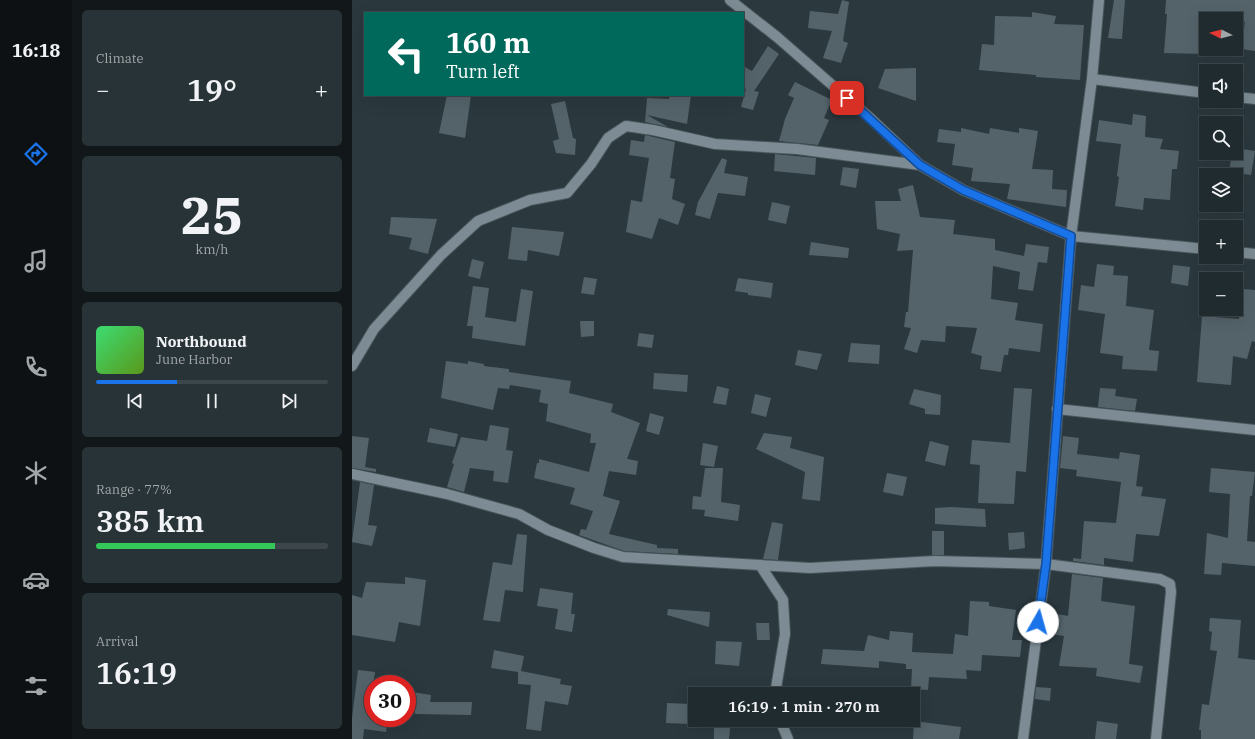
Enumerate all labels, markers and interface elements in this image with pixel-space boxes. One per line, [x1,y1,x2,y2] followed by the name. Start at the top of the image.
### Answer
[1199,12,1243,56] north arrow
[1199,12,1243,316] map controls
[446,24,530,61] text: 160 m
[380,28,432,80] icon: left
[12,39,60,62] text: 16:18
[96,50,143,67] text: Climate
[446,60,520,83] text: Turn left
[1199,64,1243,108] button: sound
[187,70,237,109] text: 19°
[96,75,109,104] text: −
[315,75,328,104] text: +
[830,81,864,115] pin
[836,87,858,109] icon: arrive
[1199,116,1243,160] button: search
[22,140,50,168] icon: directions
[1199,168,1243,212] button: layers
[181,181,243,248] text: 25
[1199,220,1243,264] button: +
[196,241,228,258] text: km/h
[22,247,50,275] icon: music
[1199,272,1243,316] button: −
[156,332,247,351] text: Northbound
[156,351,232,368] text: June Harbor
[22,353,50,381] icon: phone
[124,390,146,412] icon: previous
[201,390,223,412] icon: pause
[278,390,300,412] icon: next
[22,459,50,487] icon: climate
[96,481,172,498] text: Range · 77%
[96,501,204,540] text: 385 km
[22,566,50,594] icon: car
[1017,601,1059,643] position arrow
[96,633,138,650] text: Arrival
[96,653,177,692] text: 16:19
[22,672,50,700] icon: filters
[364,675,416,727] speed limit sign: 30
[728,697,880,716] text: 16:19 · 1 min · 270 m

